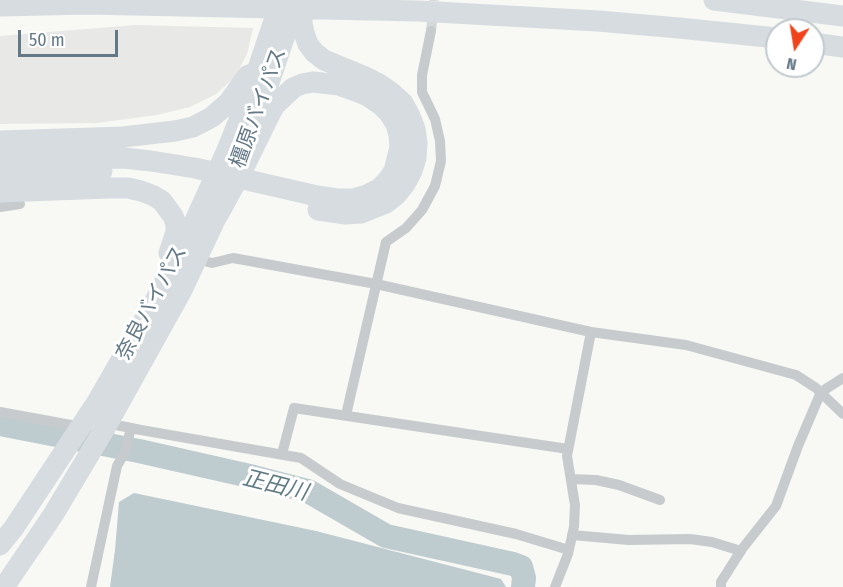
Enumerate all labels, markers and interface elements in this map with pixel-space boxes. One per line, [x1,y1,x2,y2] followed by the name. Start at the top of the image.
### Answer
[21,18,122,56] scale bar
[765,18,825,78] north arrow
[29,29,65,51] text: 50 m
[226,44,292,172] street label: 橿原バイパス
[785,54,798,74] text: N
[111,241,193,365] street label: 奈良バイパス
[240,465,310,507] water label: 正田川

